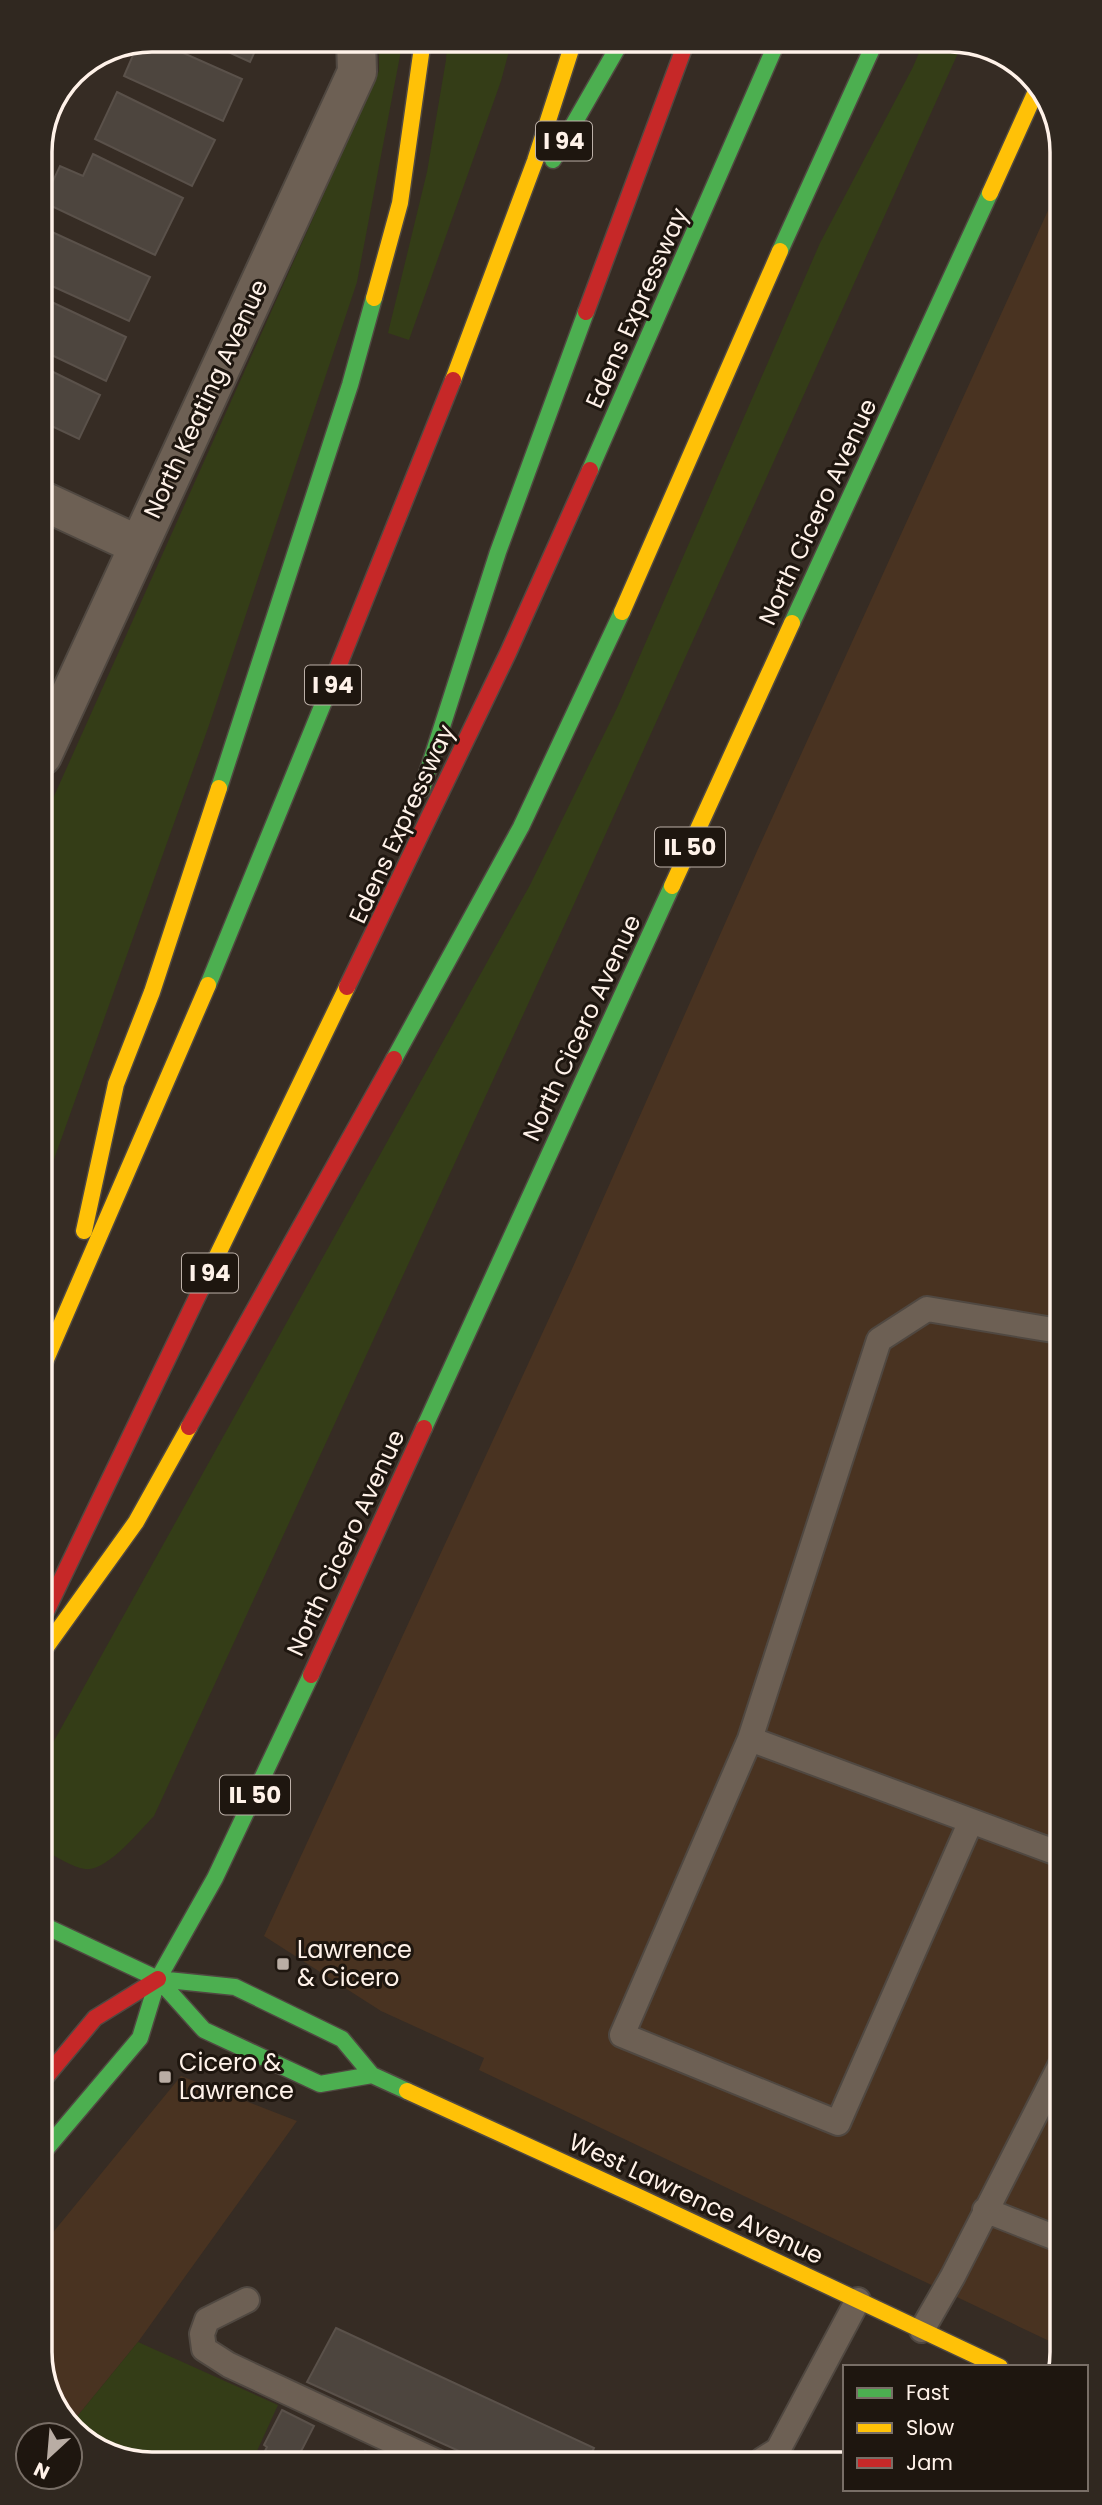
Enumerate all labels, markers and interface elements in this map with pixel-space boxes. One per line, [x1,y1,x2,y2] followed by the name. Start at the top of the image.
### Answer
[536,122,592,160] road number: I 94
[578,202,696,413] street label: Edens Expressway
[136,274,275,524] street label: North Keating Avenue
[751,393,885,630] street label: North Cicero Avenue
[305,666,361,705] road number: I 94
[341,718,462,929] street label: Edens Expressway
[655,828,725,866] road number: IL 50
[515,909,649,1146] street label: North Cicero Avenue
[182,1254,238,1292] road number: I 94
[279,1424,413,1661] street label: North Cicero Avenue
[220,1776,290,1814] road number: IL 50
[297,1933,412,1994] place label: Lawrence & Cicero
[275,1956,291,1972] marker: Lawrence & Cicero
[179,2046,294,2107] place label: Cicero & Lawrence
[157,2069,173,2085] marker: Cicero & Lawrence
[564,2125,829,2272] street label: West Lawrence Avenue
[843,2365,1088,2491] legend
[906,2378,949,2407] text: Fast
[906,2413,954,2442] text: Slow
[14,2421,84,2491] north arrow
[906,2448,953,2477] text: Jam
[29,2456,54,2486] text: N

